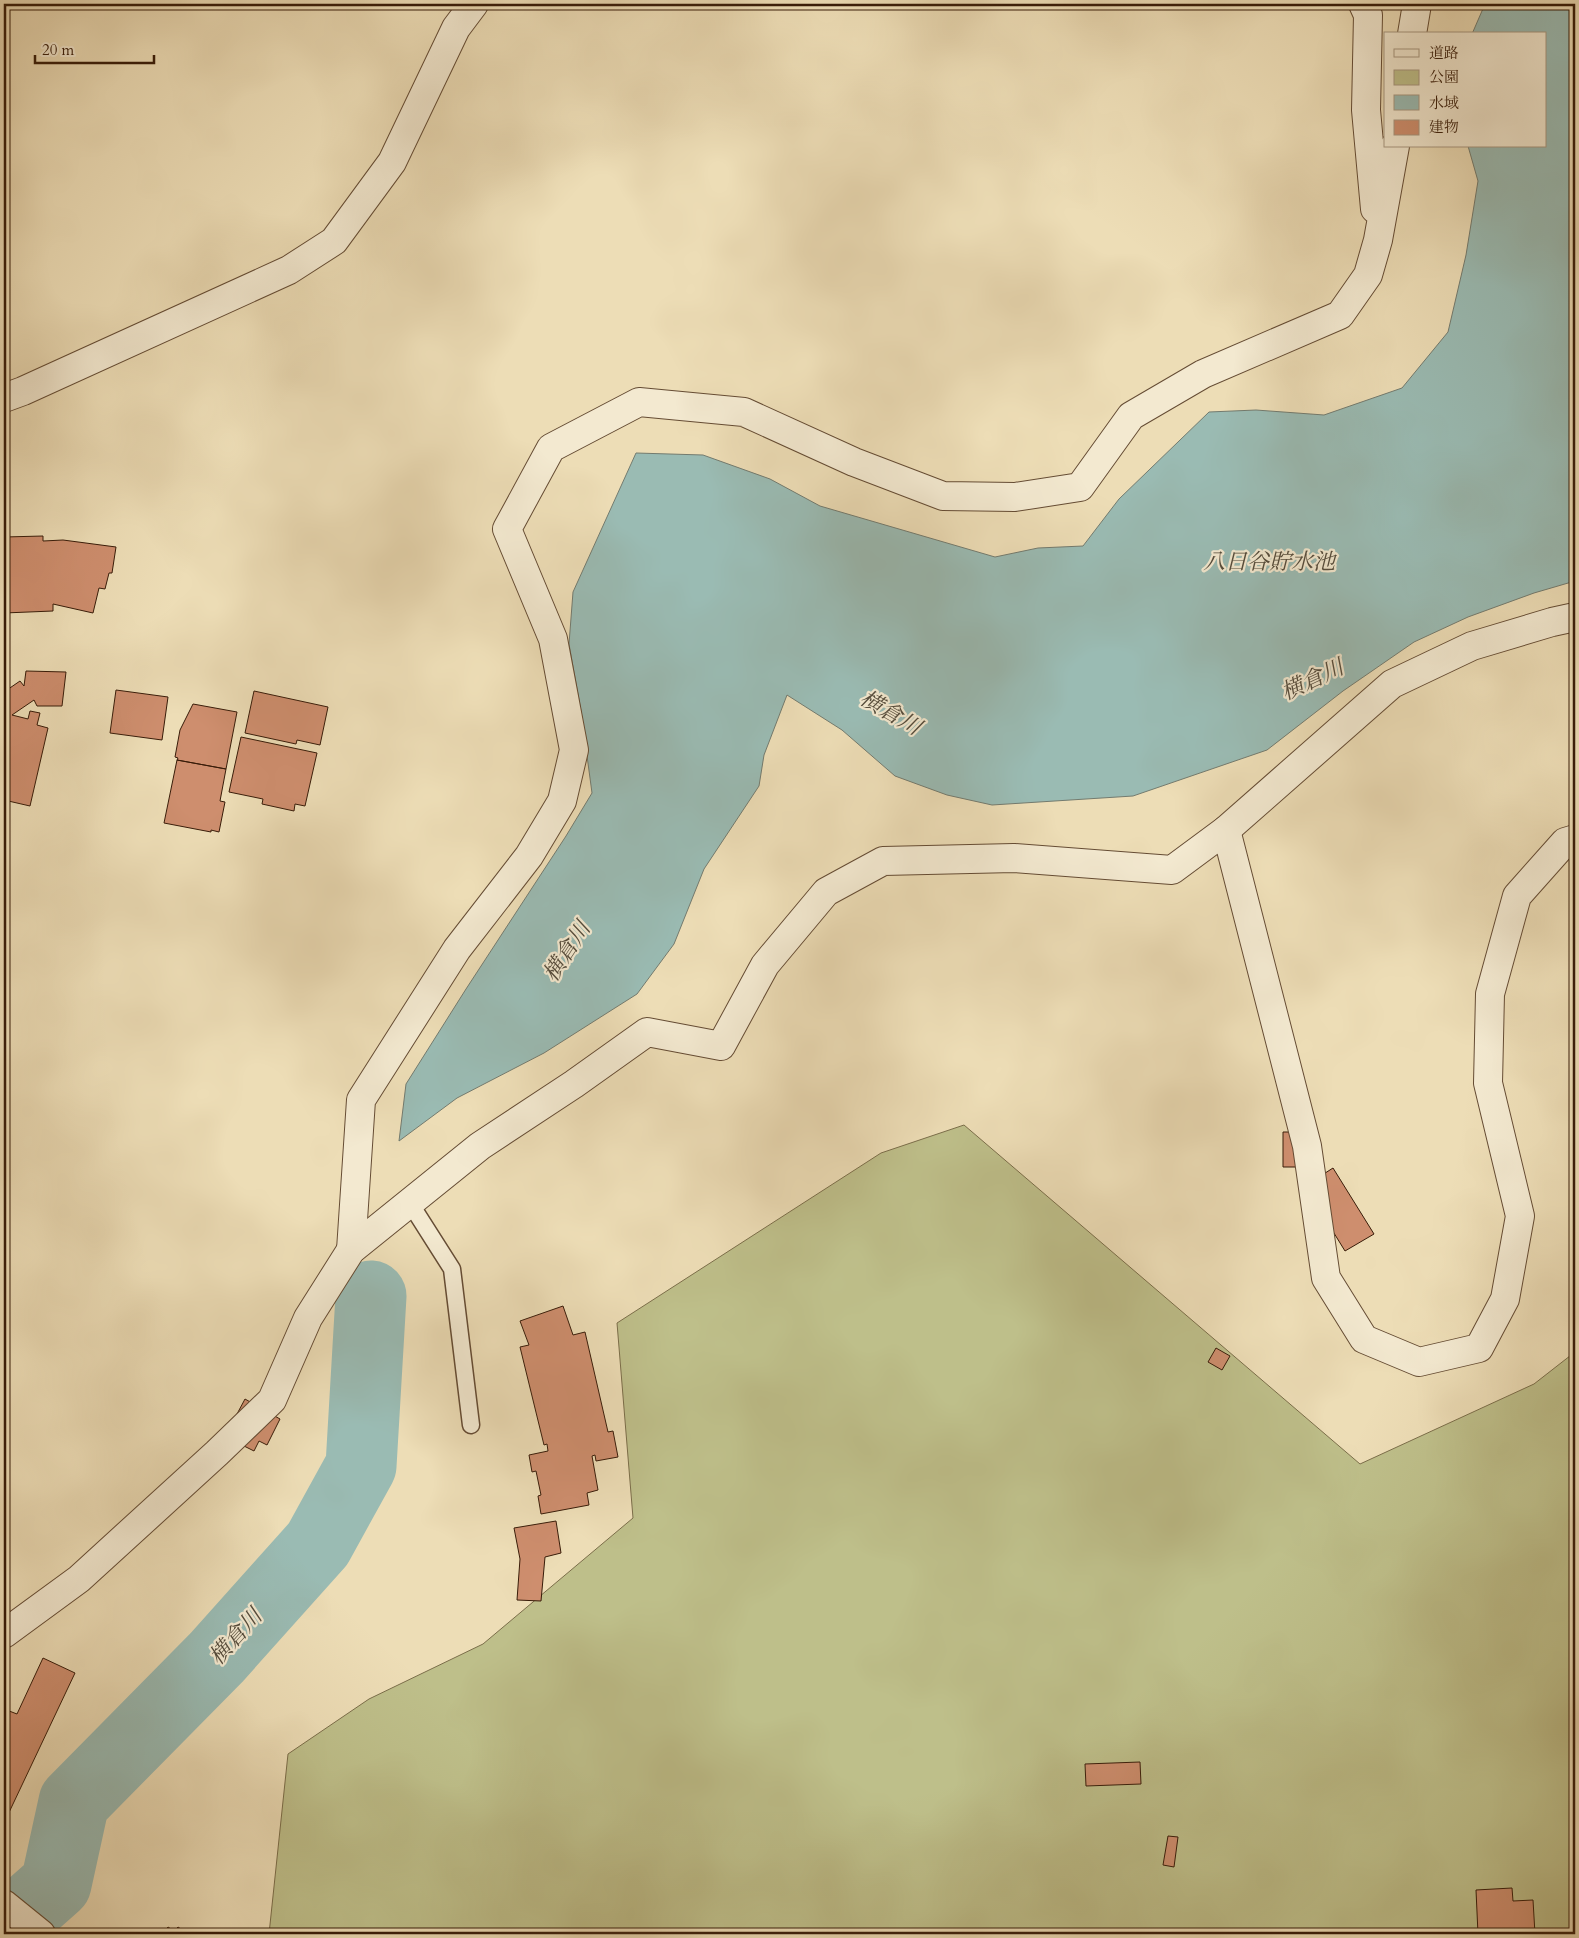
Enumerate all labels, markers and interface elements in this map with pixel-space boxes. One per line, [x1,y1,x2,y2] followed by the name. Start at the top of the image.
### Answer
[35,32,154,64] scale bar
[1384,32,1546,148] legend
[42,40,74,60] text: 20 m
[1429,43,1459,63] text: 道路
[1429,67,1459,87] text: 公園
[1429,93,1459,113] text: 水域
[1429,117,1459,137] text: 建物
[1203,547,1338,577] water label: 八日谷貯水池
[1276,652,1350,707] water label: 横倉川
[854,683,928,743] water label: 横倉川
[536,914,598,987] water label: 横倉川
[203,1601,270,1671] water label: 横倉川

